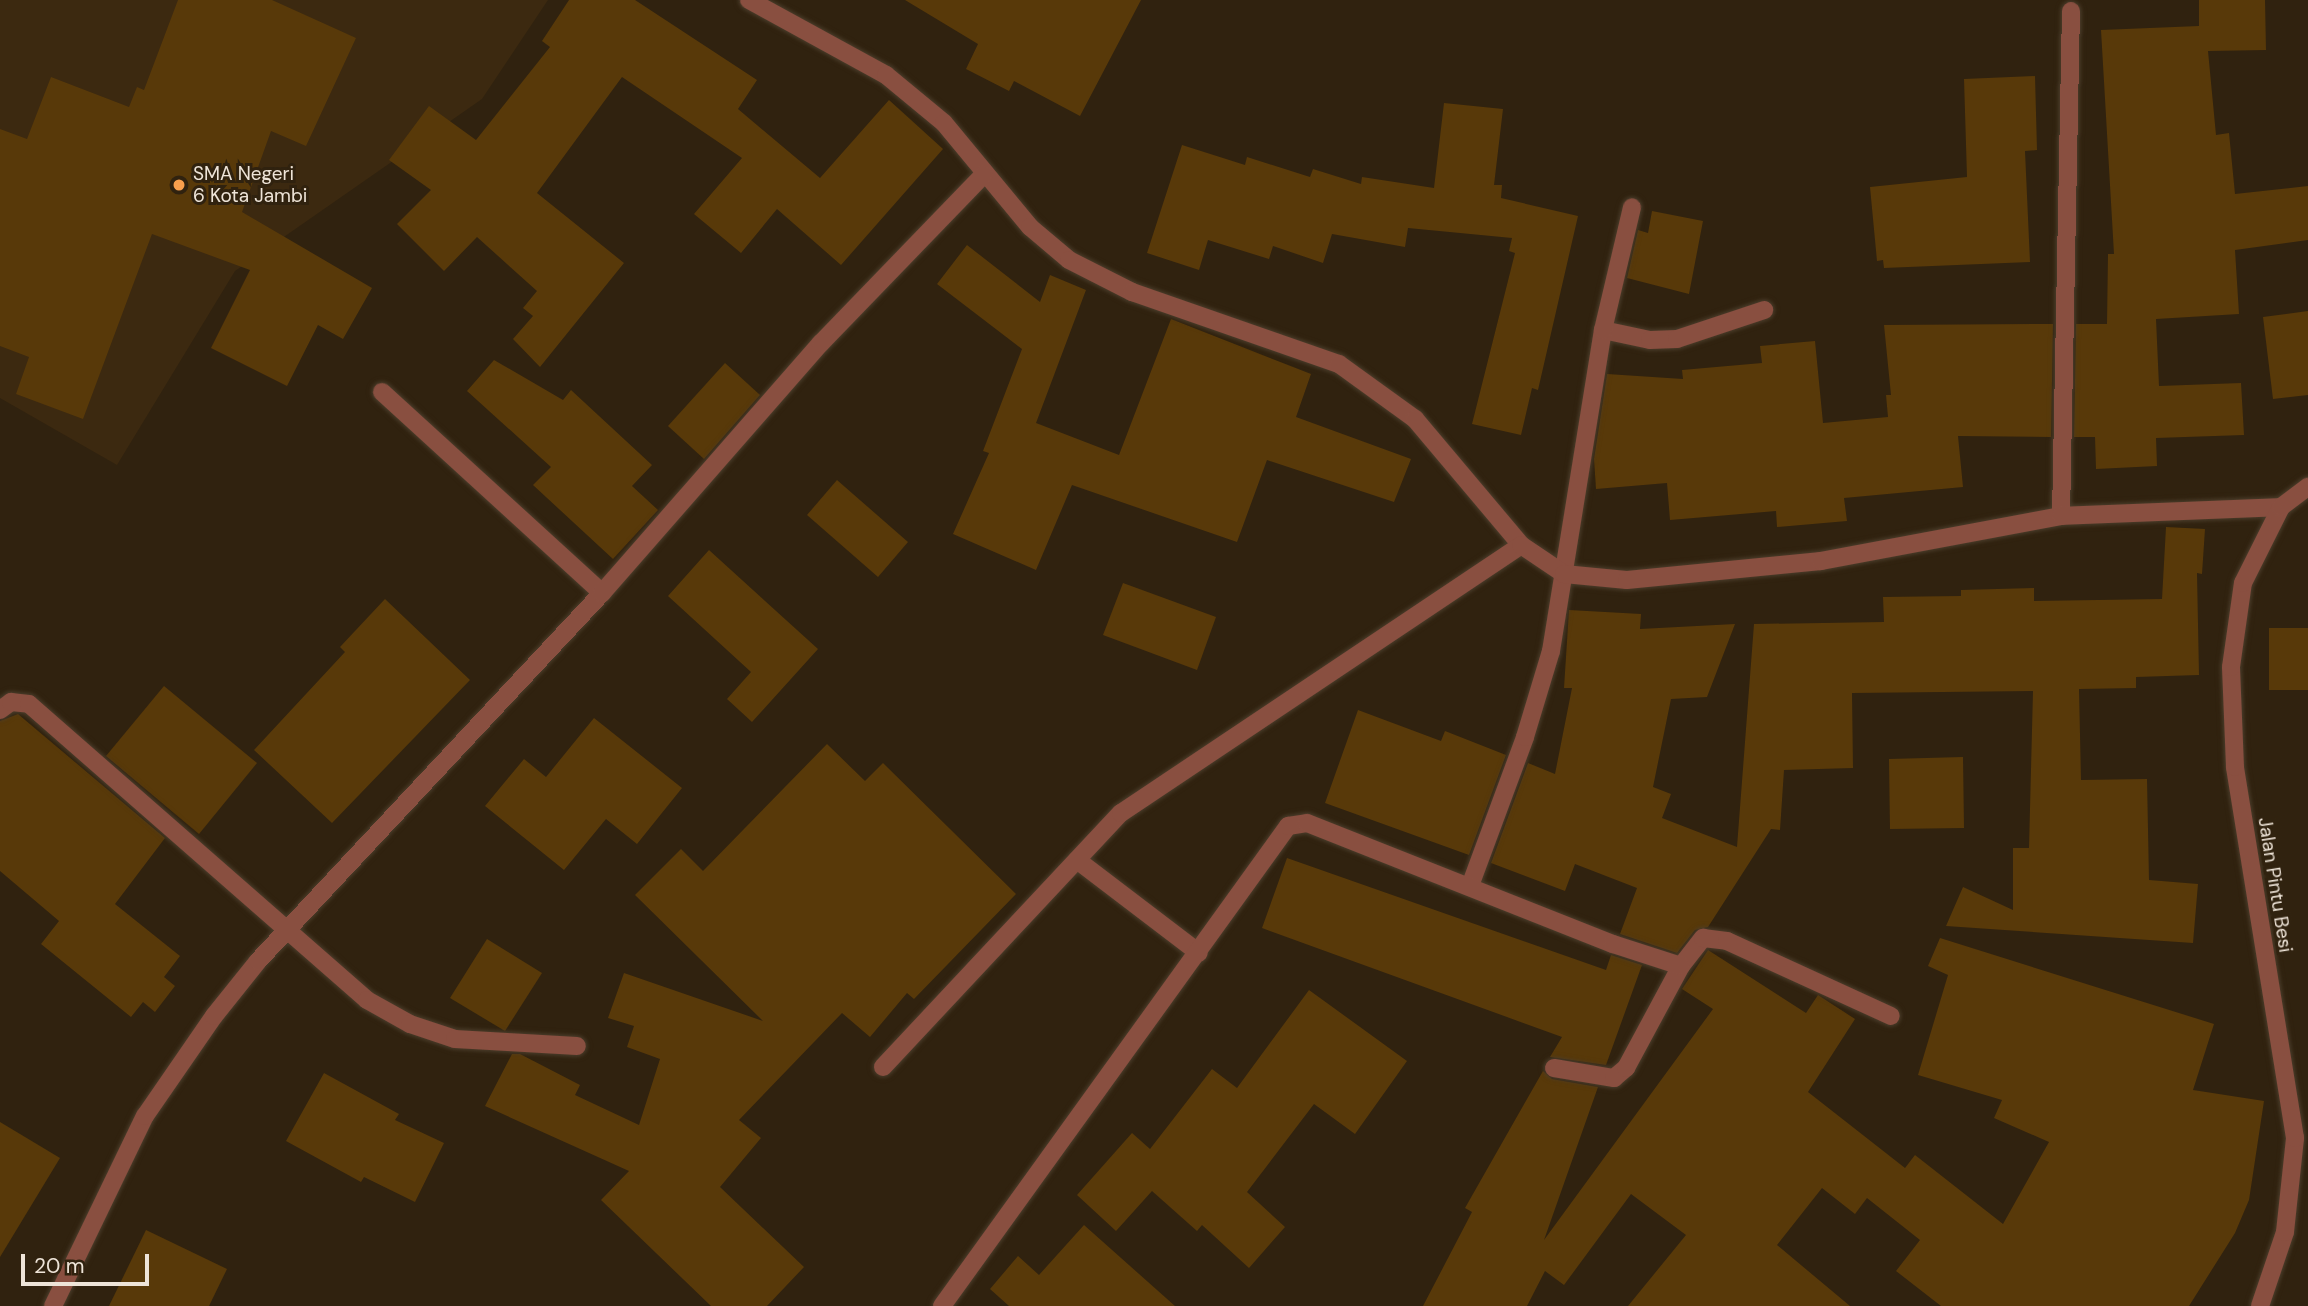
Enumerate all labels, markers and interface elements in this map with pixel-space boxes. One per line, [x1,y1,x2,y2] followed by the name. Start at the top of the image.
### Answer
[193,163,307,207] place label: SMA Negeri 6 Kota Jambi
[171,177,187,193] marker: SMA Negeri 6 Kota Jambi
[2253,816,2297,954] street label: Jalan Pintu Besi
[24,1240,152,1284] scale bar
[34,1252,85,1280] text: 20 m

